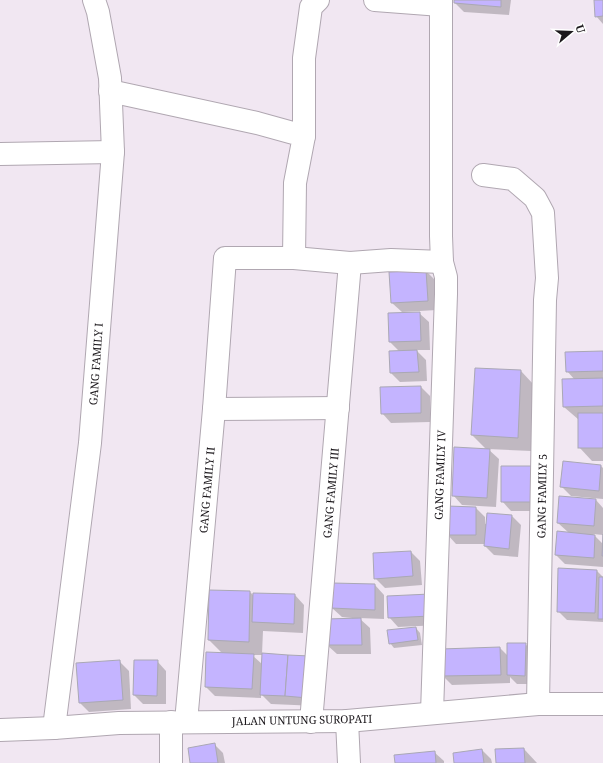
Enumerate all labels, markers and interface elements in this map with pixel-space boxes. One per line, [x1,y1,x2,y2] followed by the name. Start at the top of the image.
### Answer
[551,12,591,52] north arrow
[572,22,590,36] text: U
[85,322,106,406] street label: GANG FAMILY I
[430,429,449,520] street label: GANG FAMILY IV
[195,446,218,534] street label: GANG FAMILY II
[319,447,342,539] street label: GANG FAMILY III
[533,454,550,538] street label: GANG FAMILY 5
[231,711,372,728] street label: JALAN UNTUNG SUROPATI

